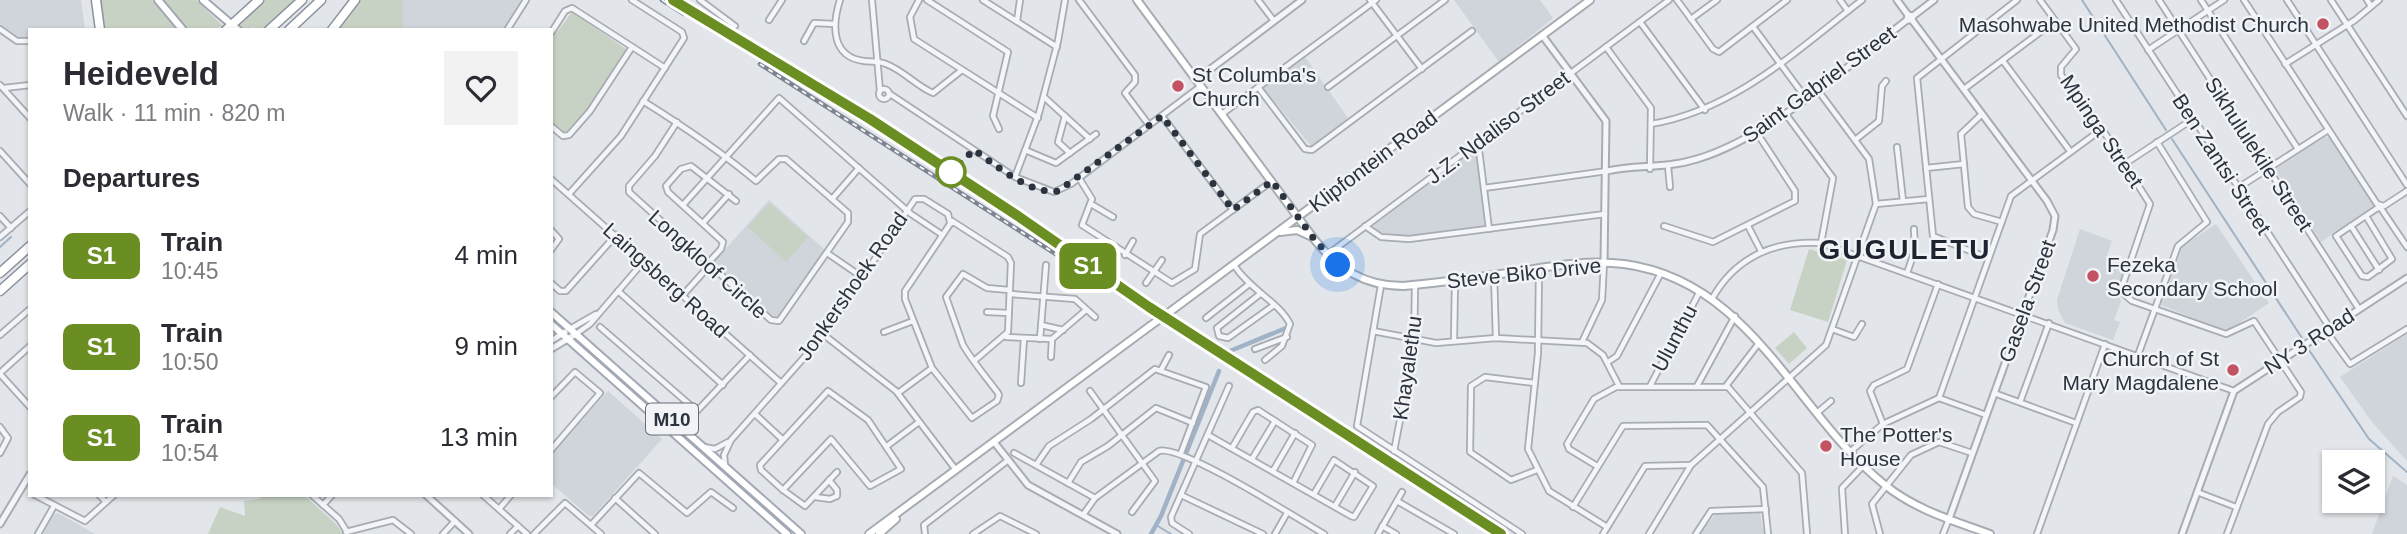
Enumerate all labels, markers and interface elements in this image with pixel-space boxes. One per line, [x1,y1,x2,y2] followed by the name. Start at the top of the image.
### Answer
[1959,13,2309,36] place label: Masohwabe United Methodist Church
[2315,16,2331,32] marker: Masohwabe United Methodist Church
[1738,21,1900,147] street label: Saint Gabriel Street
[444,51,518,125] button: heart
[63,55,219,92] text: Heideveld
[1192,63,1316,110] place label: St Columba's Church
[1422,66,1574,188] street label: J.Z. Ndaliso Street
[2056,70,2148,192] street label: Mpinga Street
[2201,73,2317,235] street label: Sikhululekile Street
[1170,78,1186,94] marker: St Columba's Church
[2168,90,2276,238] street label: Ben Zantsi Street
[63,100,285,126] text: Walk · 11 min · 820 m
[1305,105,1441,217] street label: Klipfontein Road
[936,157,966,187] unlabelled marker
[63,163,200,193] text: Departures
[644,205,772,323] street label: Longkloof Circle
[792,208,912,364] street label: Jonkershoek Road
[599,218,733,342] street label: Laingsberg Road
[161,227,223,257] text: Train
[1818,234,1992,265] district label: GUGULETU
[1994,237,2060,365] street label: Gasela Street
[454,240,518,270] text: 4 min
[87,242,116,269] text: S1
[1056,243,1120,289] line badge: S1
[1320,247,1355,282] your location
[1073,252,1103,279] text: S1
[1446,253,1602,293] street label: Steve Biko Drive
[2107,253,2277,300] place label: Fezeka Secondary School
[161,258,219,284] text: 10:45
[2085,268,2101,284] marker: Fezeka Secondary School
[1647,301,1701,375] street label: Ulunthu
[2260,303,2358,379] street label: NY 3 Road
[1388,314,1426,422] street label: Khayalethu
[161,318,223,348] text: Train
[454,331,518,361] text: 9 min
[87,333,116,360] text: S1
[2063,347,2219,394] place label: Church of St Mary Magdalene
[161,349,219,375] text: 10:50
[2225,362,2241,378] marker: Church of St Mary Magdalene
[646,404,698,434] road number: M10
[161,409,223,439] text: Train
[440,422,518,452] text: 13 min
[1840,423,1953,470] place label: The Potter's House
[87,424,116,451] text: S1
[1818,438,1834,454] marker: The Potter's House
[161,440,219,466] text: 10:54
[2322,450,2385,513] map controls
[2322,450,2385,513] button: layers

